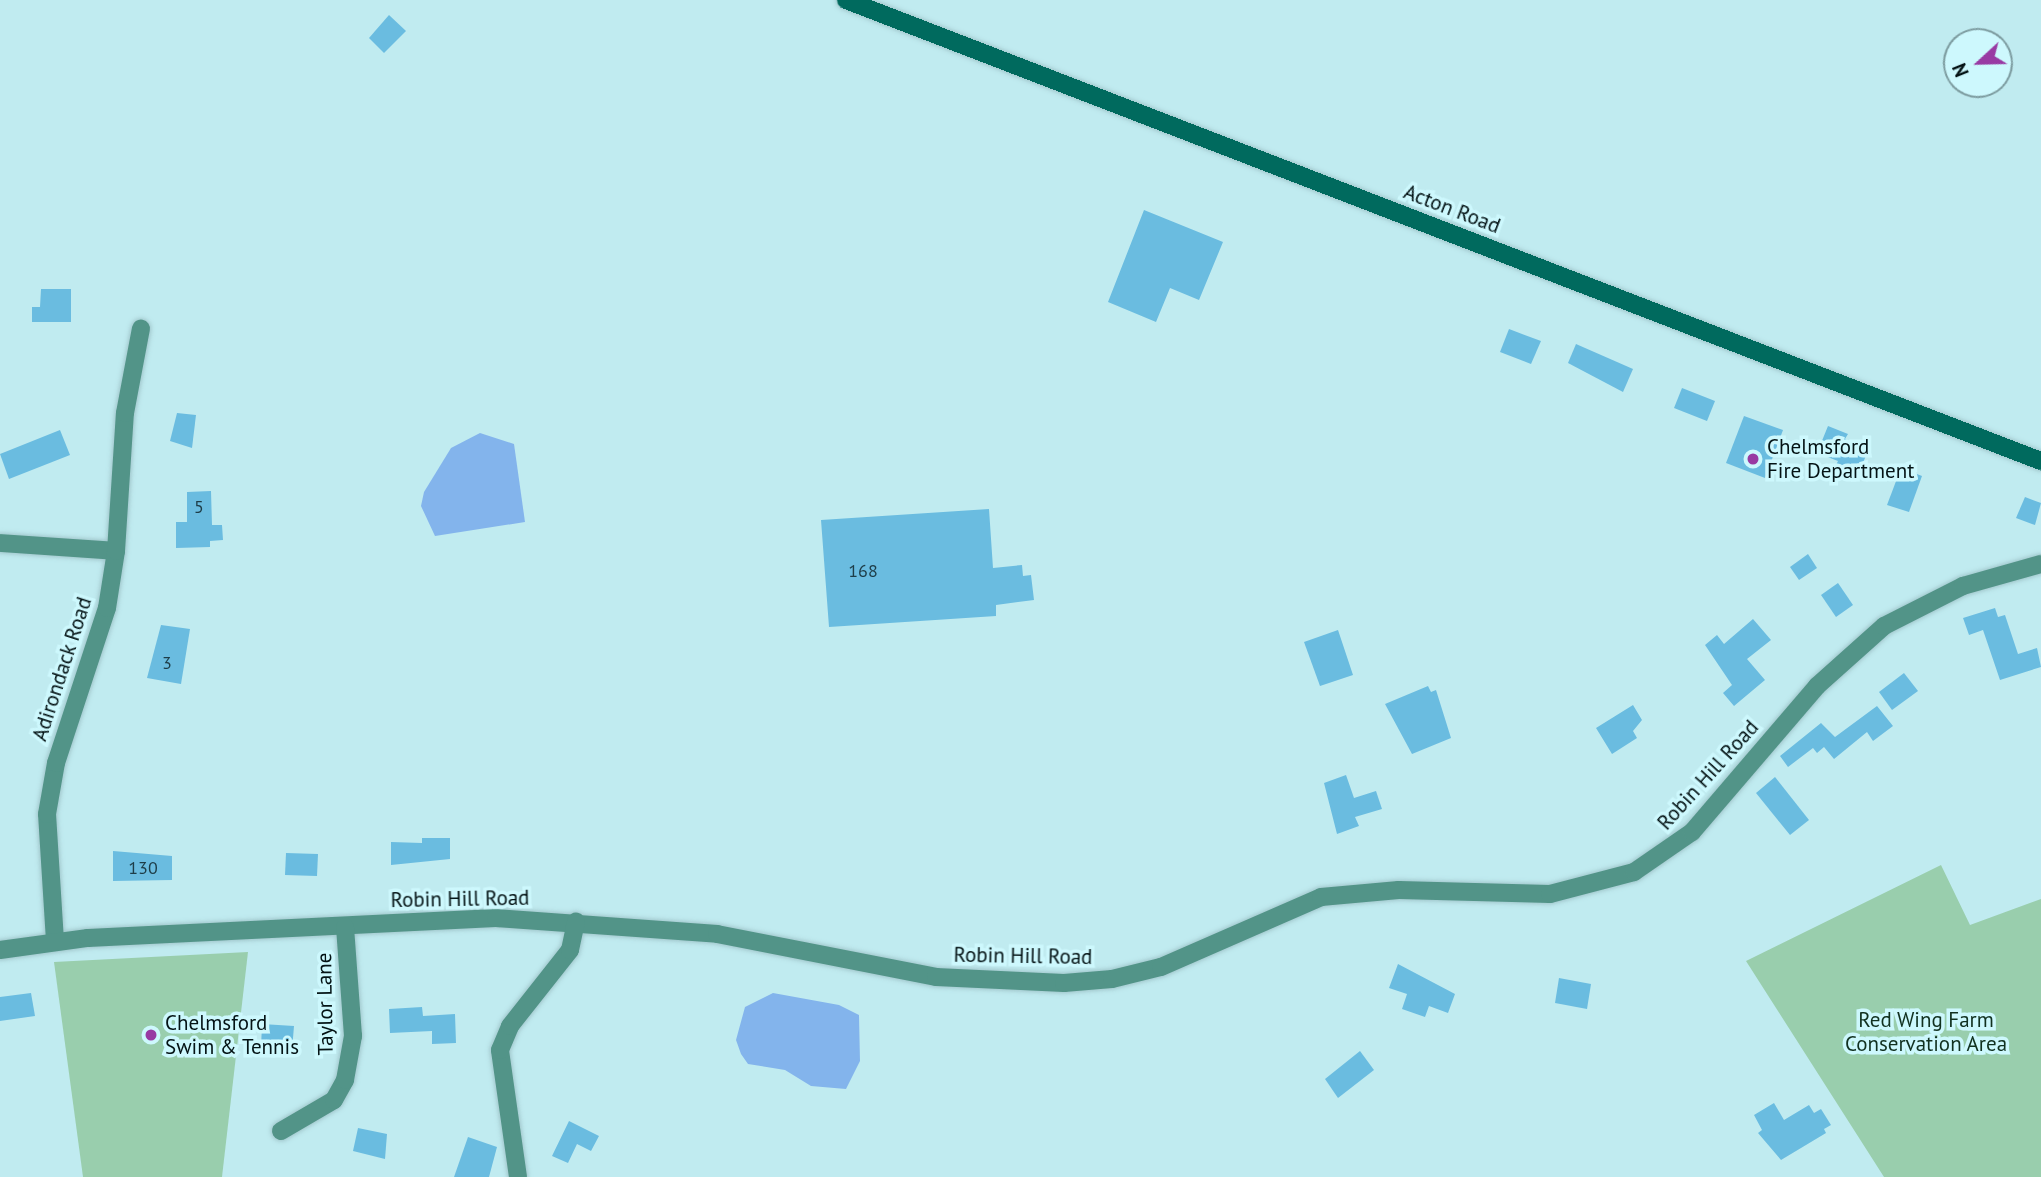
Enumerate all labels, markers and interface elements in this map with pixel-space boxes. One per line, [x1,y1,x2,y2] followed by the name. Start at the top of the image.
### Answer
[1943,28,2013,98] north arrow
[1947,60,1974,80] text: N
[1400,179,1504,239] street label: Acton Road
[1767,434,1914,484] place label: Chelmsford Fire Department
[1745,451,1761,467] marker: Chelmsford Fire Department
[194,496,204,518] house number: 5
[848,560,878,582] house number: 168
[27,594,97,744] street label: Adirondack Road
[162,652,172,674] house number: 3
[1652,715,1764,835] street label: Robin Hill Road
[128,857,158,879] house number: 130
[390,885,530,913] street label: Robin Hill Road
[953,942,1093,970] street label: Robin Hill Road
[312,952,338,1056] street label: Taylor Lane
[1845,1007,2007,1057] park label: Red Wing Farm Conservation Area
[165,1010,300,1060] place label: Chelmsford Swim & Tennis
[143,1027,159,1043] marker: Chelmsford Swim & Tennis

